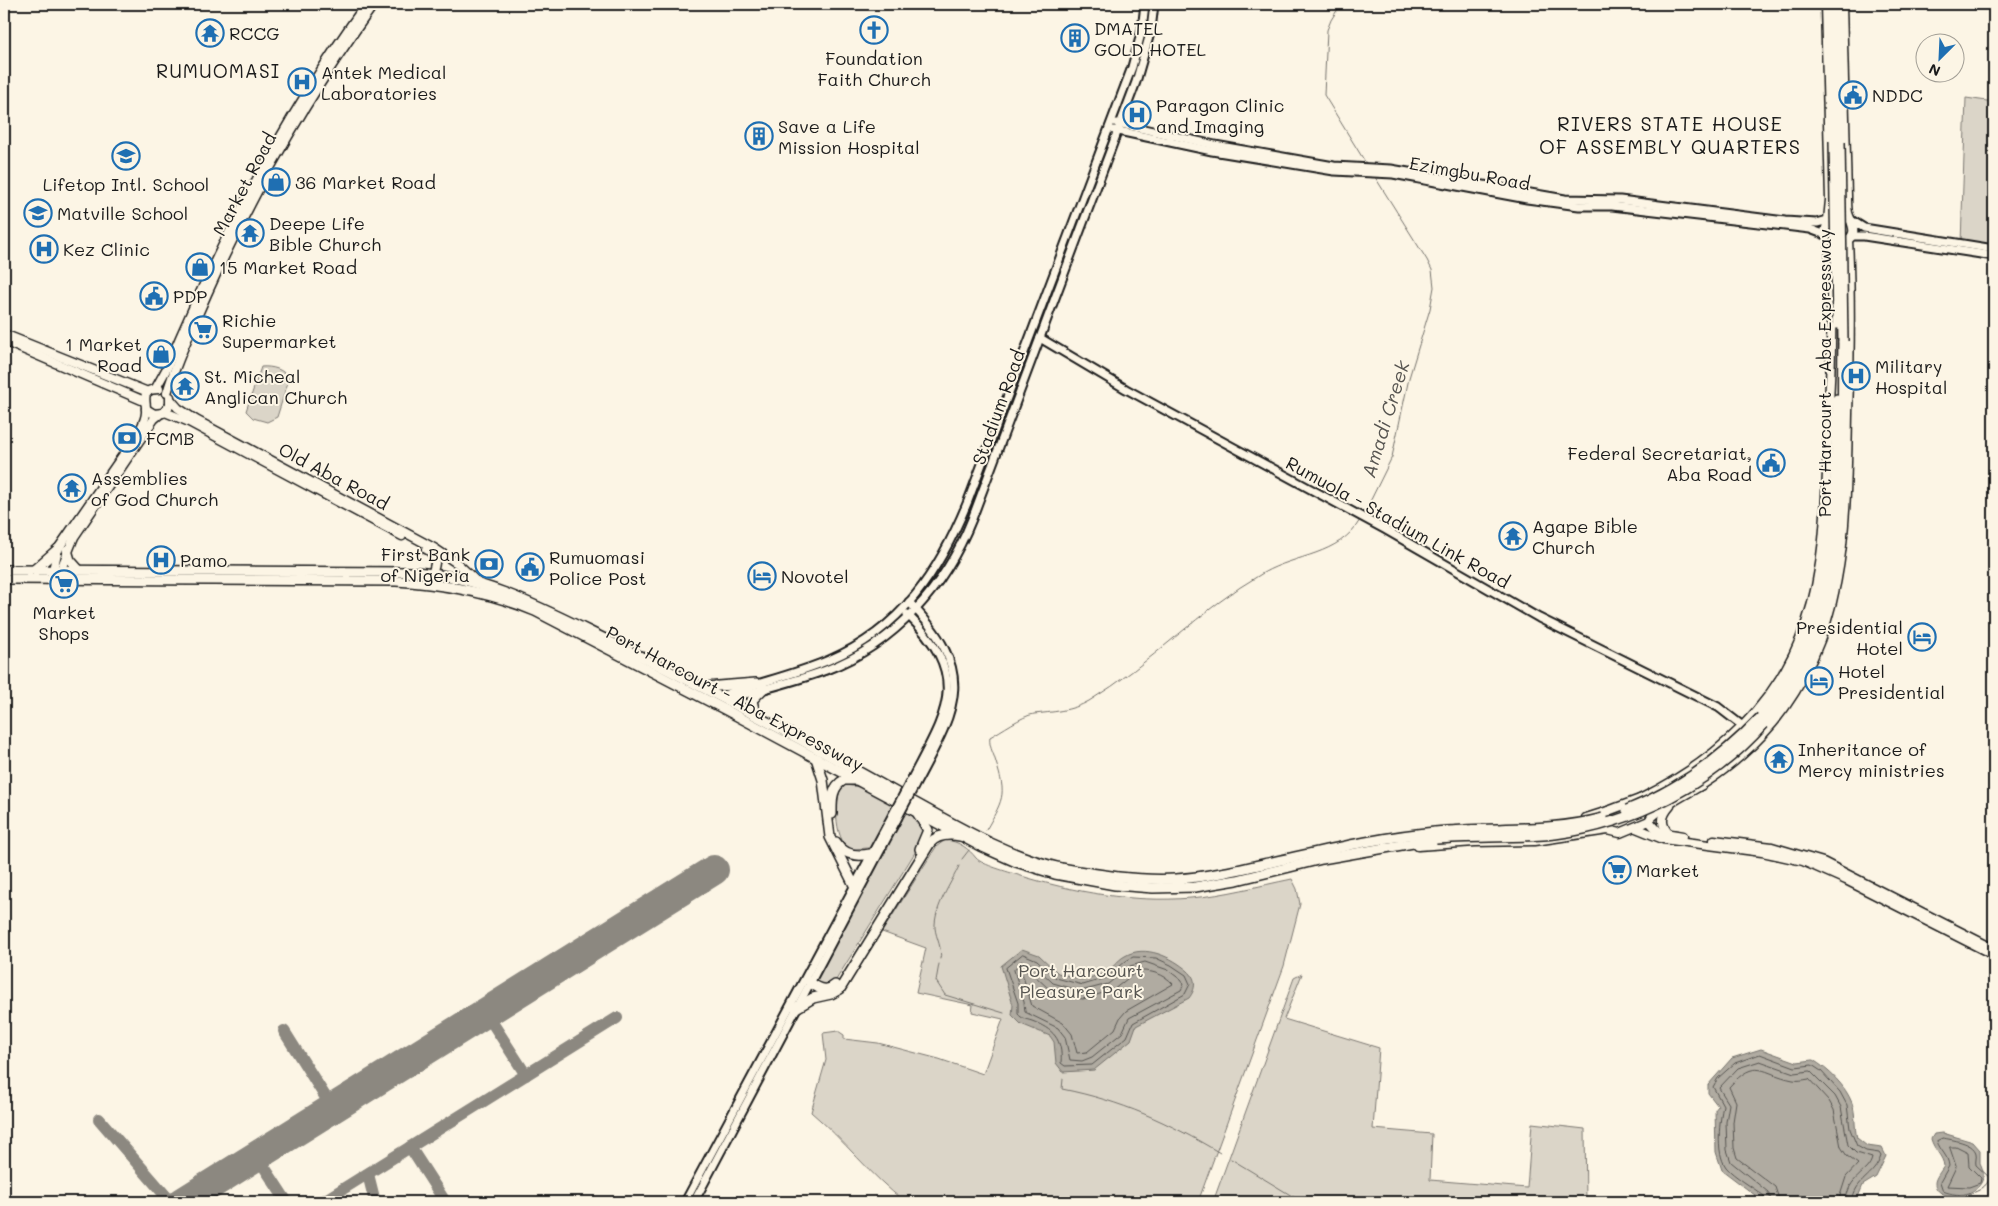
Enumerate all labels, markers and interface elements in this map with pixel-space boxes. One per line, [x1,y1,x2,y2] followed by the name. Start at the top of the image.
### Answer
[859,15,889,45] church icon: Foundation Faith Church
[1094,16,1207,61] place label: DMATEL GOLD HOTEL
[195,18,225,48] temple icon: RCCG
[229,21,280,45] place label: RCCG
[1060,23,1090,53] building icon: DMATEL GOLD HOTEL
[1916,32,1966,82] north arrow
[817,46,931,91] place label: Foundation Faith Church
[156,58,280,83] district label: RUMUOMASI
[1926,59,1943,81] text: N
[321,60,447,105] place label: Antek Medical Laboratories
[287,67,317,97] hospital icon: Antek Medical Laboratories
[1838,80,1868,110] public building icon: NDDC
[1872,83,1923,107] place label: NDDC
[1156,93,1284,138] place label: Paragon Clinic and Imaging
[1122,100,1152,130] hospital icon: Paragon Clinic and Imaging
[1539,110,1801,159] district label: RIVERS STATE HOUSE OF ASSEMBLY QUARTERS
[778,114,920,159] place label: Save a Life Mission Hospital
[744,121,774,151] building icon: Save a Life Mission Hospital
[207,128,281,240] street label: Market Road
[111,141,141,171] school or university icon: Lifetop Intl. School
[1408,151,1532,195] street label: Ezimgbu Road
[261,167,291,197] shop icon: 36 Market Road
[295,170,436,194] place label: 36 Market Road
[43,172,209,196] place label: Lifetop Intl. School
[23,198,53,228] school or university icon: Matville School
[57,201,188,225] place label: Matville School
[269,211,381,256] place label: Deepe Life Bible Church
[235,218,265,248] temple icon: Deepe Life Bible Church
[1812,229,1836,517] street label: Port Harcourt - Aba Expressway
[29,234,59,264] hospital icon: Kez Clinic
[63,237,150,261] place label: Kez Clinic
[185,252,215,282] shop icon: 15 Market Road
[219,255,357,279] place label: 15 Market Road
[139,281,169,311] public building icon: PDP
[173,284,207,308] place label: PDP
[222,308,336,353] place label: Richie Supermarket
[188,315,218,345] supermarket icon: Richie Supermarket
[65,332,142,377] place label: 1 Market Road
[146,339,176,369] shop icon: 1 Market Road
[966,346,1030,468] street label: Stadium Road
[1875,354,1948,399] place label: Military Hospital
[1355,357,1415,480] water label: Amadi Creek
[1841,361,1871,391] hospital icon: Military Hospital
[204,364,347,409] place label: St. Micheal Anglican Church
[170,371,200,401] temple icon: St. Micheal Anglican Church
[112,423,142,453] bank icon: FCMB
[146,426,194,450] place label: FCMB
[275,437,393,515] street label: Old Aba Road
[1567,441,1752,486] place label: Federal Secretariat, Aba Road
[1756,448,1786,478] public building icon: Federal Secretariat, Aba Road
[1282,450,1514,594] street label: Rumuola - Stadium Link Road
[91,466,218,511] place label: Assemblies of God Church
[57,473,87,503] temple icon: Assemblies of God Church
[1532,514,1638,559] place label: Agape Bible Church
[1498,521,1528,551] temple icon: Agape Bible Church
[380,542,470,587] place label: First Bank of Nigeria
[146,545,176,575] hospital icon: Pamo
[549,545,647,590] place label: Rumuomasi Police Post
[180,548,228,572] place label: Pamo
[474,549,504,579] bank icon: First Bank of Nigeria
[515,552,545,582] public building icon: Rumuomasi Police Post
[747,561,777,591] hotel icon: Novotel
[781,564,849,588] place label: Novotel
[49,569,79,599] supermarket icon: Market Shops
[32,600,96,645] place label: Market Shops
[1796,615,1903,660] place label: Presidential Hotel
[602,620,868,776] street label: Port Harcourt - Aba Expressway
[1907,622,1937,652] hotel icon: Presidential Hotel
[1838,659,1945,704] place label: Hotel Presidential
[1804,666,1834,696] hotel icon: Hotel Presidential
[1798,737,1945,782] place label: Inheritance of Mercy ministries
[1764,744,1794,774] temple icon: Inheritance of Mercy ministries
[1602,855,1632,885] supermarket icon: Market
[1636,858,1699,882] place label: Market
[1018,958,1144,1003] park label: Port Harcourt Pleasure Park

